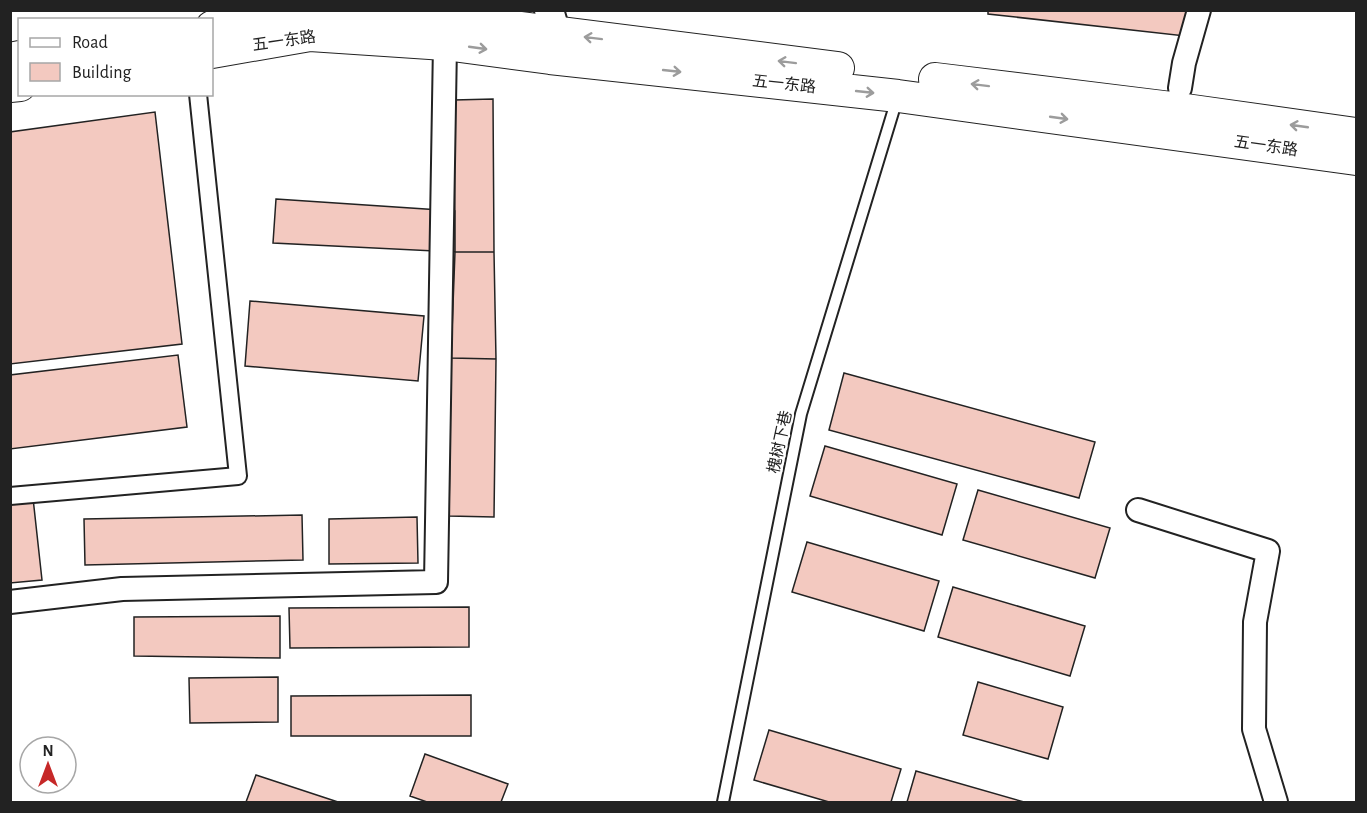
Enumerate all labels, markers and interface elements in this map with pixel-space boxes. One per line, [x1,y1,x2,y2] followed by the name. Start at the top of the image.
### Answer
[18,18,213,96] legend
[251,28,317,53] street label: 五一东路
[584,32,603,43] one-way arrow
[72,34,108,52] text: Road
[468,43,487,54] one-way arrow
[777,56,797,67] one-way arrow
[72,64,132,82] text: Building
[661,66,681,77] one-way arrow
[751,72,817,95] street label: 五一东路
[971,79,991,90] one-way arrow
[855,87,875,98] one-way arrow
[1048,112,1068,123] one-way arrow
[1289,120,1309,131] one-way arrow
[1233,133,1299,158] street label: 五一东路
[765,409,794,475] street label: 槐树下巷
[18,735,78,795] north arrow
[42,743,54,759] text: N

